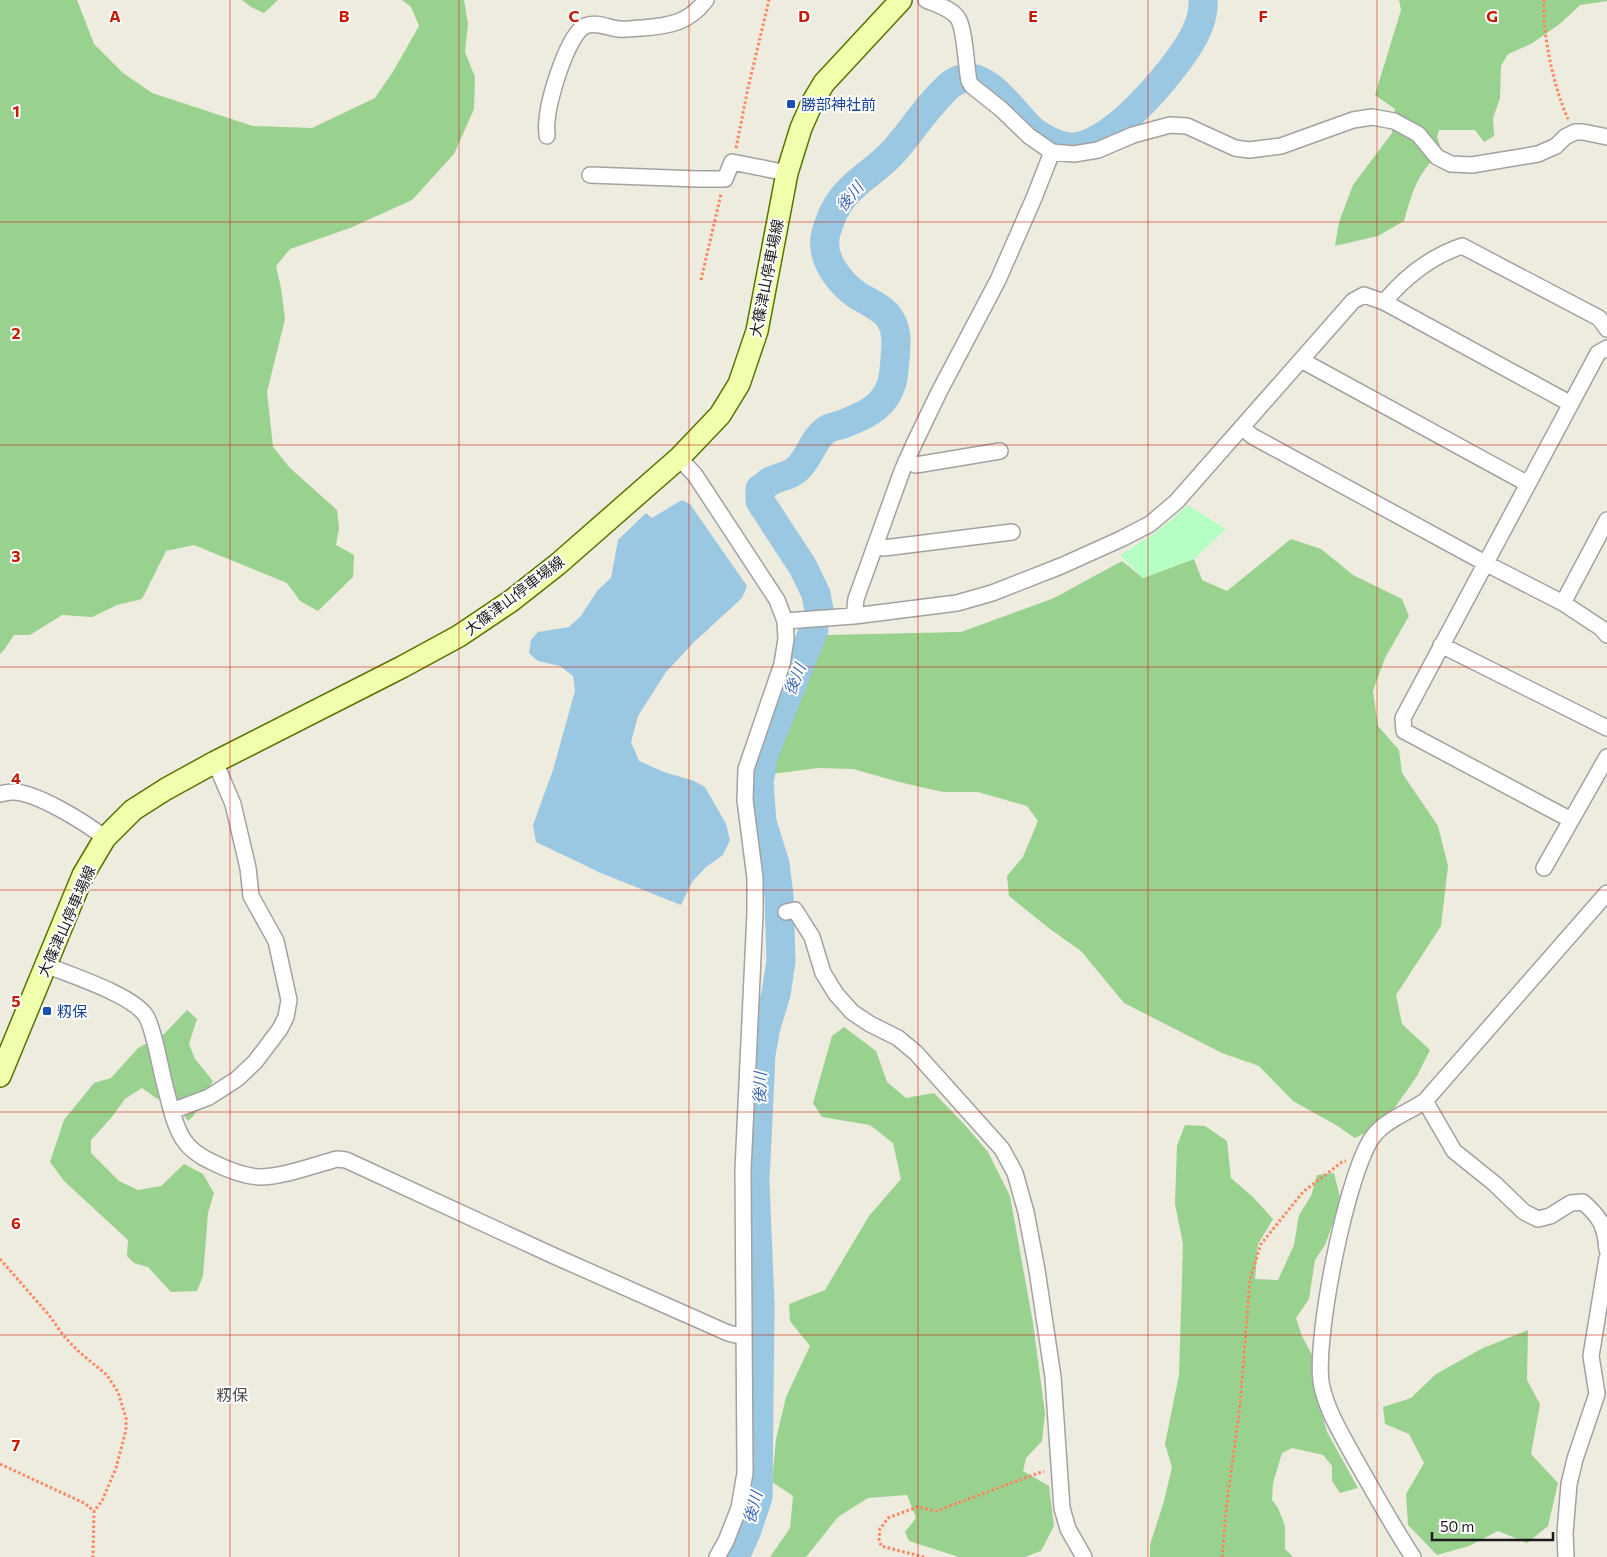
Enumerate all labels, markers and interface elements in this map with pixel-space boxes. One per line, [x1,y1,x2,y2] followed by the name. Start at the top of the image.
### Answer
[109,6,121,25] text: A
[339,6,350,25] text: B
[569,6,580,25] text: C
[798,6,810,25] text: D
[1028,6,1038,25] text: E
[1258,6,1268,25] text: F
[1486,6,1498,25] text: G
[801,95,876,113] place label: 勝部神社前
[785,98,797,110] marker: 勝部神社前
[12,101,20,120] text: 1
[831,176,868,214] water label: 後川
[746,217,786,339] street label: 大篠津山停車場線
[11,323,21,342] text: 2
[11,546,21,565] text: 3
[461,552,567,638] street label: 大篠津山停車場線
[779,659,810,697] water label: 後川
[11,768,21,787] text: 4
[33,863,99,979] street label: 大篠津山停車場線
[11,991,21,1010] text: 5
[57,1002,87,1020] place label: 籾保
[41,1005,53,1017] marker: 籾保
[749,1070,769,1104] water label: 後川
[11,1213,21,1232] text: 6
[216,1385,248,1404] district label: 籾保
[12,1435,21,1454] text: 7
[739,1487,766,1525] water label: 後川
[1432,1510,1553,1542] scale bar
[1440,1517,1474,1535] text: 50 m

